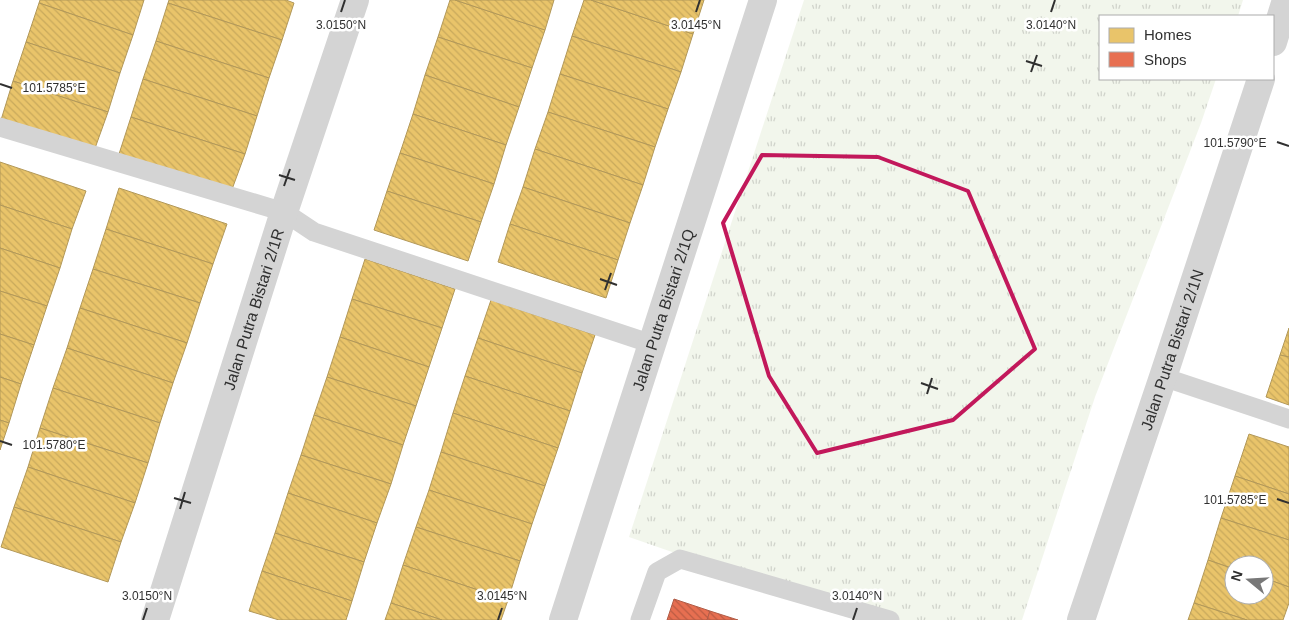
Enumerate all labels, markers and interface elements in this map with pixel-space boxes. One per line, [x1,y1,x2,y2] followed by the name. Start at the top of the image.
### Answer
[1099,15,1274,80] legend
[316,18,366,32] text: 3.0150°N
[671,18,721,32] text: 3.0145°N
[1026,18,1076,32] text: 3.0140°N
[1144,26,1192,43] text: Homes
[1144,51,1187,68] text: Shops
[23,81,85,95] text: 101.5785°E
[1204,136,1266,150] text: 101.5790°E
[220,227,287,392] street label: Jalan Putra Bistari 2/1R
[630,227,698,393] street label: Jalan Putra Bistari 2/1Q
[1138,267,1207,433] street label: Jalan Putra Bistari 2/1N
[23,438,85,452] text: 101.5780°E
[1204,493,1266,507] text: 101.5785°E
[1224,555,1274,605] north arrow
[1227,569,1246,583] text: N
[122,589,172,603] text: 3.0150°N
[477,589,527,603] text: 3.0145°N
[832,589,882,603] text: 3.0140°N

